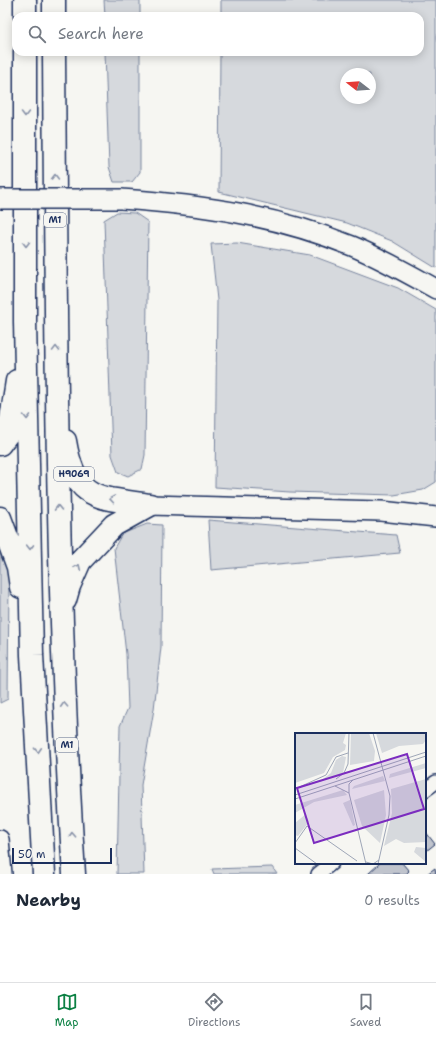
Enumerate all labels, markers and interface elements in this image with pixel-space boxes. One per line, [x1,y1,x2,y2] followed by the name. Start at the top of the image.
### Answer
[12,12,424,56] search box
[26,23,48,45] icon: search
[58,24,144,44] text: Search here
[340,68,376,104] north arrow
[21,111,29,117] one-way arrow
[51,174,59,180] one-way arrow
[44,213,66,227] road number: М1
[22,241,30,247] one-way arrow
[52,346,60,352] one-way arrow
[23,414,32,420] one-way arrow
[54,467,94,481] road number: Н9069
[109,495,115,504] one-way arrow
[54,505,63,511] one-way arrow
[26,544,34,550] one-way arrow
[73,564,81,571] one-way arrow
[60,702,69,708] one-way arrow
[295,733,426,864] inset map
[56,738,78,752] road number: М1
[33,747,42,753] one-way arrow
[67,832,76,838] one-way arrow
[12,846,112,865] scale bar
[18,847,46,862] text: 50 m
[16,889,81,911] text: Nearby
[364,892,420,909] text: 0 results
[55,991,78,1030] tab: Map
[188,991,240,1030] tab: Directions
[350,991,381,1030] tab: Saved

